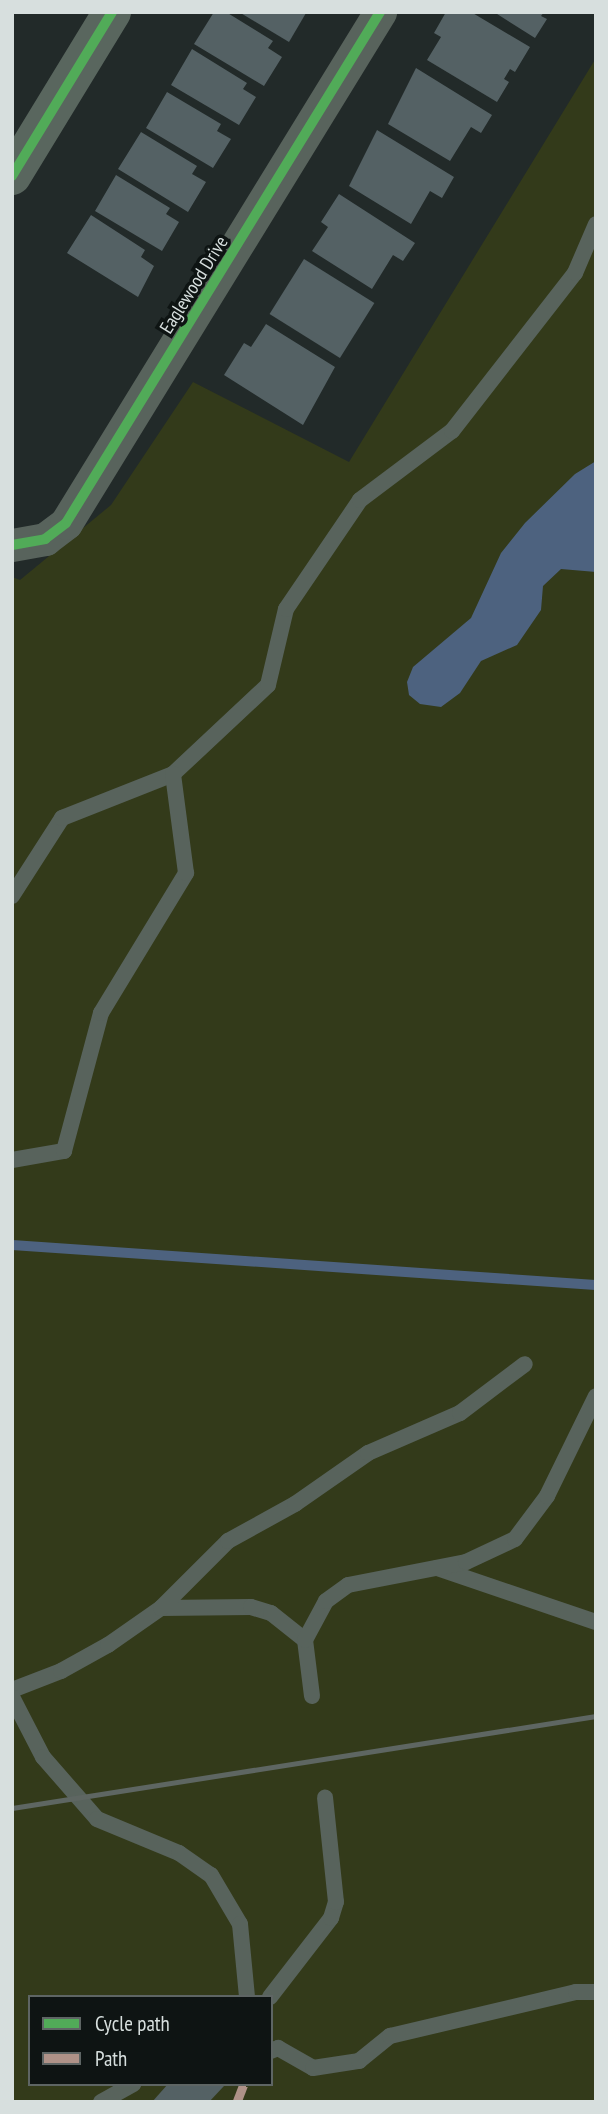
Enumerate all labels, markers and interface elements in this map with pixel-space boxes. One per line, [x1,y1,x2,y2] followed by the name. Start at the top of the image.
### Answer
[155,232,233,338] street label: Eaglewood Drive
[28,1995,273,2086] legend
[95,2010,170,2037] text: Cycle path
[95,2045,127,2072] text: Path

